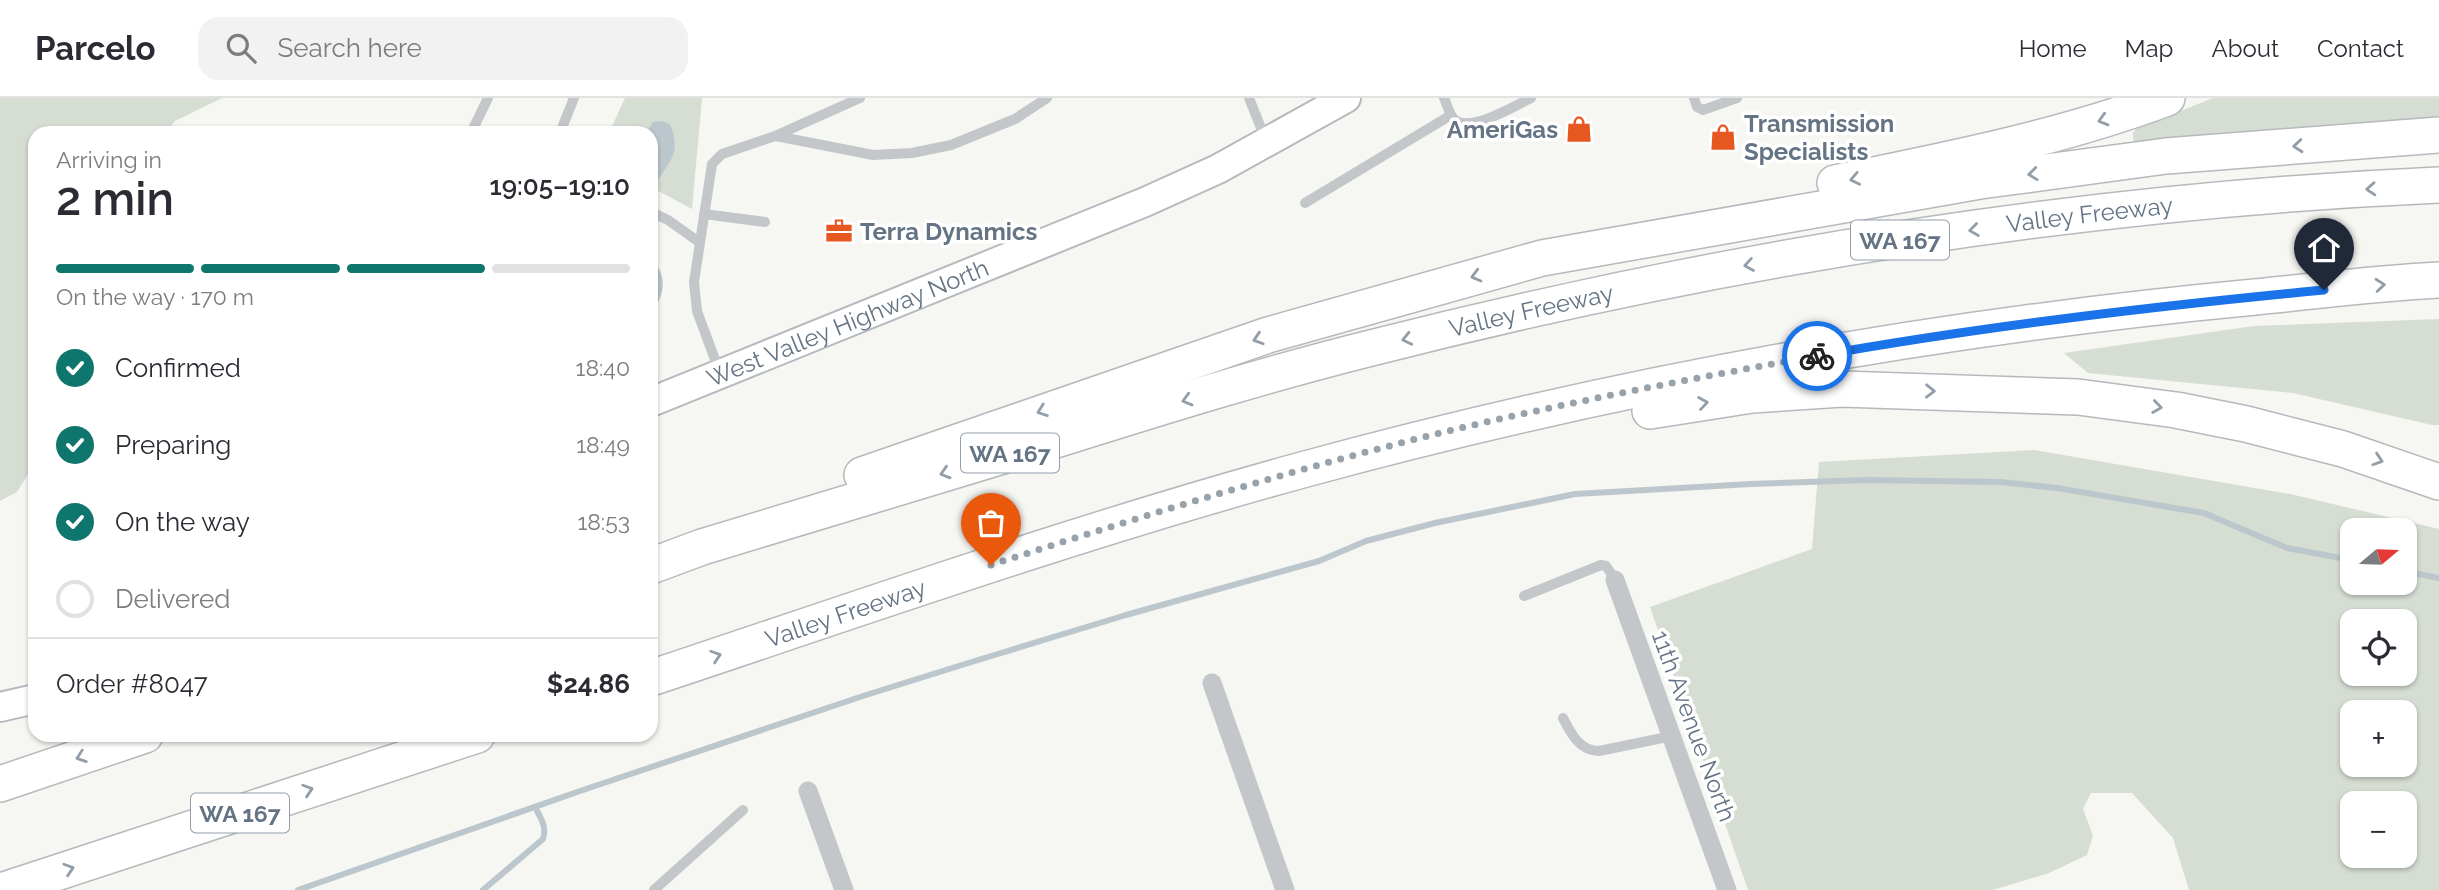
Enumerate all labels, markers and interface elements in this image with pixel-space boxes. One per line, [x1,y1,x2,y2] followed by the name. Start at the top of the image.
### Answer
[198,17,688,80] search box
[35,29,156,68] text: Parcelo
[222,29,260,67] icon: search
[278,33,422,63] text: Search here
[2019,34,2087,63] text: Home
[2125,34,2173,63] text: Map
[2211,34,2279,63] text: About
[2317,34,2404,63] text: Contact
[1744,109,1894,166] place label: Transmission Specialists
[2097,112,2109,126] one-way arrow
[1564,114,1594,144] shop icon: AmeriGas
[1447,115,1558,144] place label: AmeriGas
[1708,122,1738,152] shop icon: Transmission Specialists
[2292,138,2303,153] one-way arrow
[56,146,162,173] text: Arriving in
[2027,166,2039,181] one-way arrow
[1849,170,1861,185] one-way arrow
[489,171,630,201] text: 19:05–19:10
[56,172,174,226] text: 2 min
[2365,181,2376,196] one-way arrow
[2005,190,2174,238] street label: Valley Freeway
[824,216,854,246] office icon: Terra Dynamics
[860,217,1038,246] place label: Terra Dynamics
[2294,218,2354,290] pin
[1851,220,1949,260] road number: WA 167
[1968,222,1980,237] one-way arrow
[2305,229,2343,267] icon: home
[703,253,992,392] street label: West Valley Highway North
[1743,257,1755,272] one-way arrow
[1470,268,1482,282] one-way arrow
[1446,278,1616,343] street label: Valley Freeway
[2375,278,2386,293] one-way arrow
[56,283,254,310] text: On the way · 170 m
[1782,321,1852,391] courier
[1252,330,1264,345] one-way arrow
[1401,331,1413,346] one-way arrow
[1798,337,1836,375] icon: bike
[56,349,94,387] icon: check
[115,353,241,383] text: Confirmed
[576,354,630,381] text: 18:40
[1925,383,1936,398] one-way arrow
[1181,392,1193,406] one-way arrow
[1697,395,1709,410] one-way arrow
[2151,400,2163,415] one-way arrow
[1037,403,1049,417] one-way arrow
[56,426,94,464] icon: check
[115,430,231,460] text: Preparing
[576,431,630,458] text: 18:49
[961,434,1059,472] road number: WA 167
[2371,452,2383,466] one-way arrow
[940,465,952,480] one-way arrow
[961,493,1021,565] pin
[56,503,94,541] icon: check
[972,504,1010,542] icon: bag
[115,507,250,537] text: On the way
[577,508,630,535] text: 18:53
[2340,518,2417,595] north arrow
[2340,518,2417,868] map controls
[761,572,929,653] street label: Valley Freeway
[115,584,230,614] text: Delivered
[2340,609,2417,686] button: locate
[1646,626,1742,826] street label: 11th Avenue North
[709,650,721,664] one-way arrow
[56,669,208,699] text: Order #8047
[547,669,630,699] text: $24.86
[2340,700,2417,777] button: +
[75,749,87,763] one-way arrow
[302,784,314,799] one-way arrow
[2340,791,2417,868] button: −
[191,793,289,832] road number: WA 167
[62,863,75,877] one-way arrow

